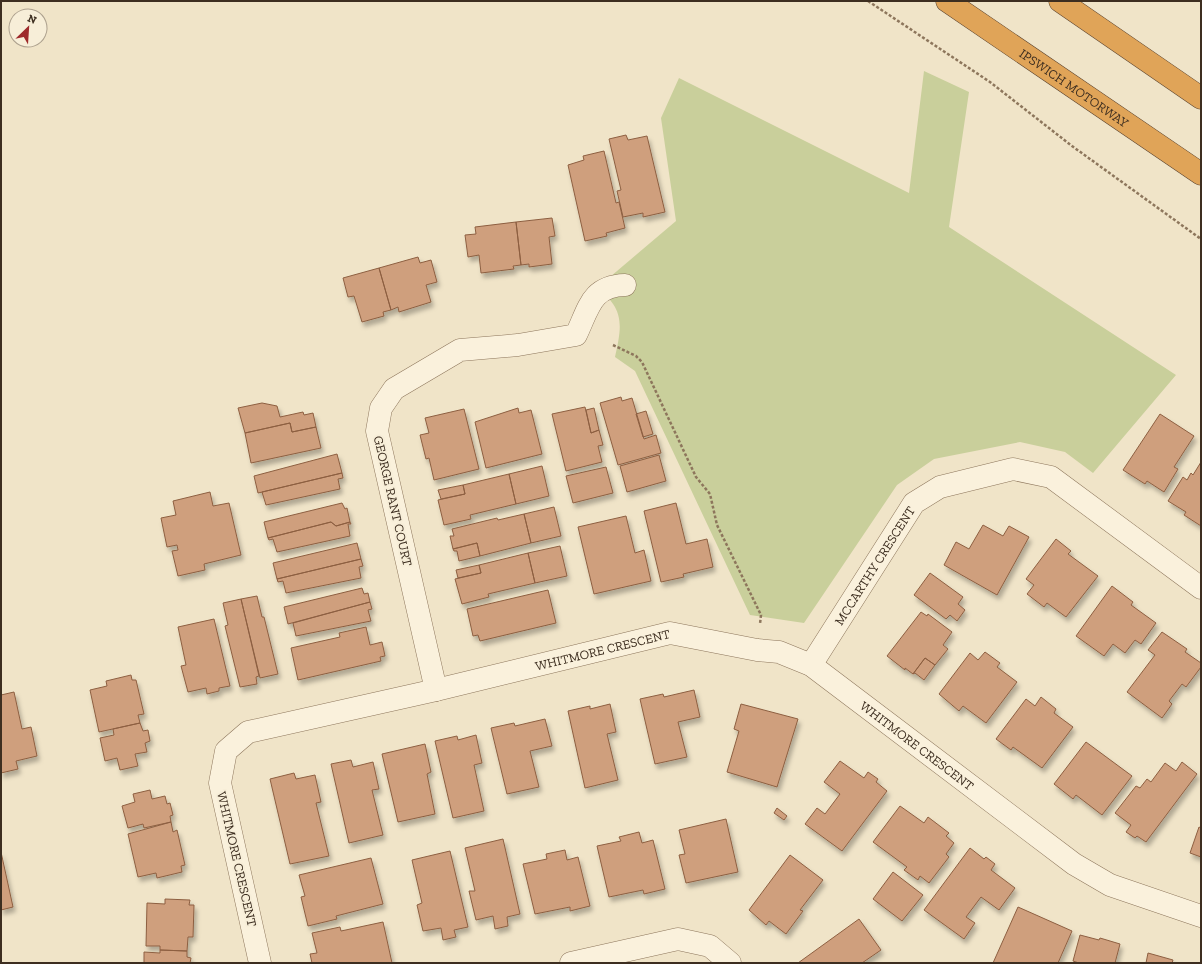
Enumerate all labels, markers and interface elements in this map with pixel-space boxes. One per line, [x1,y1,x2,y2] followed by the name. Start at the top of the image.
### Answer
[8,8,48,48] north arrow
[25,12,39,27] text: N
[1017,45,1132,130] street label: IPSWICH MOTORWAY
[371,434,415,568] street label: GEORGE RANT COURT
[831,503,918,628] street label: MCCARTHY CRESCENT
[534,626,671,673] street label: WHITMORE CRESCENT
[858,698,977,793] street label: WHITMORE CRESCENT
[214,790,260,928] street label: WHITMORE CRESCENT

